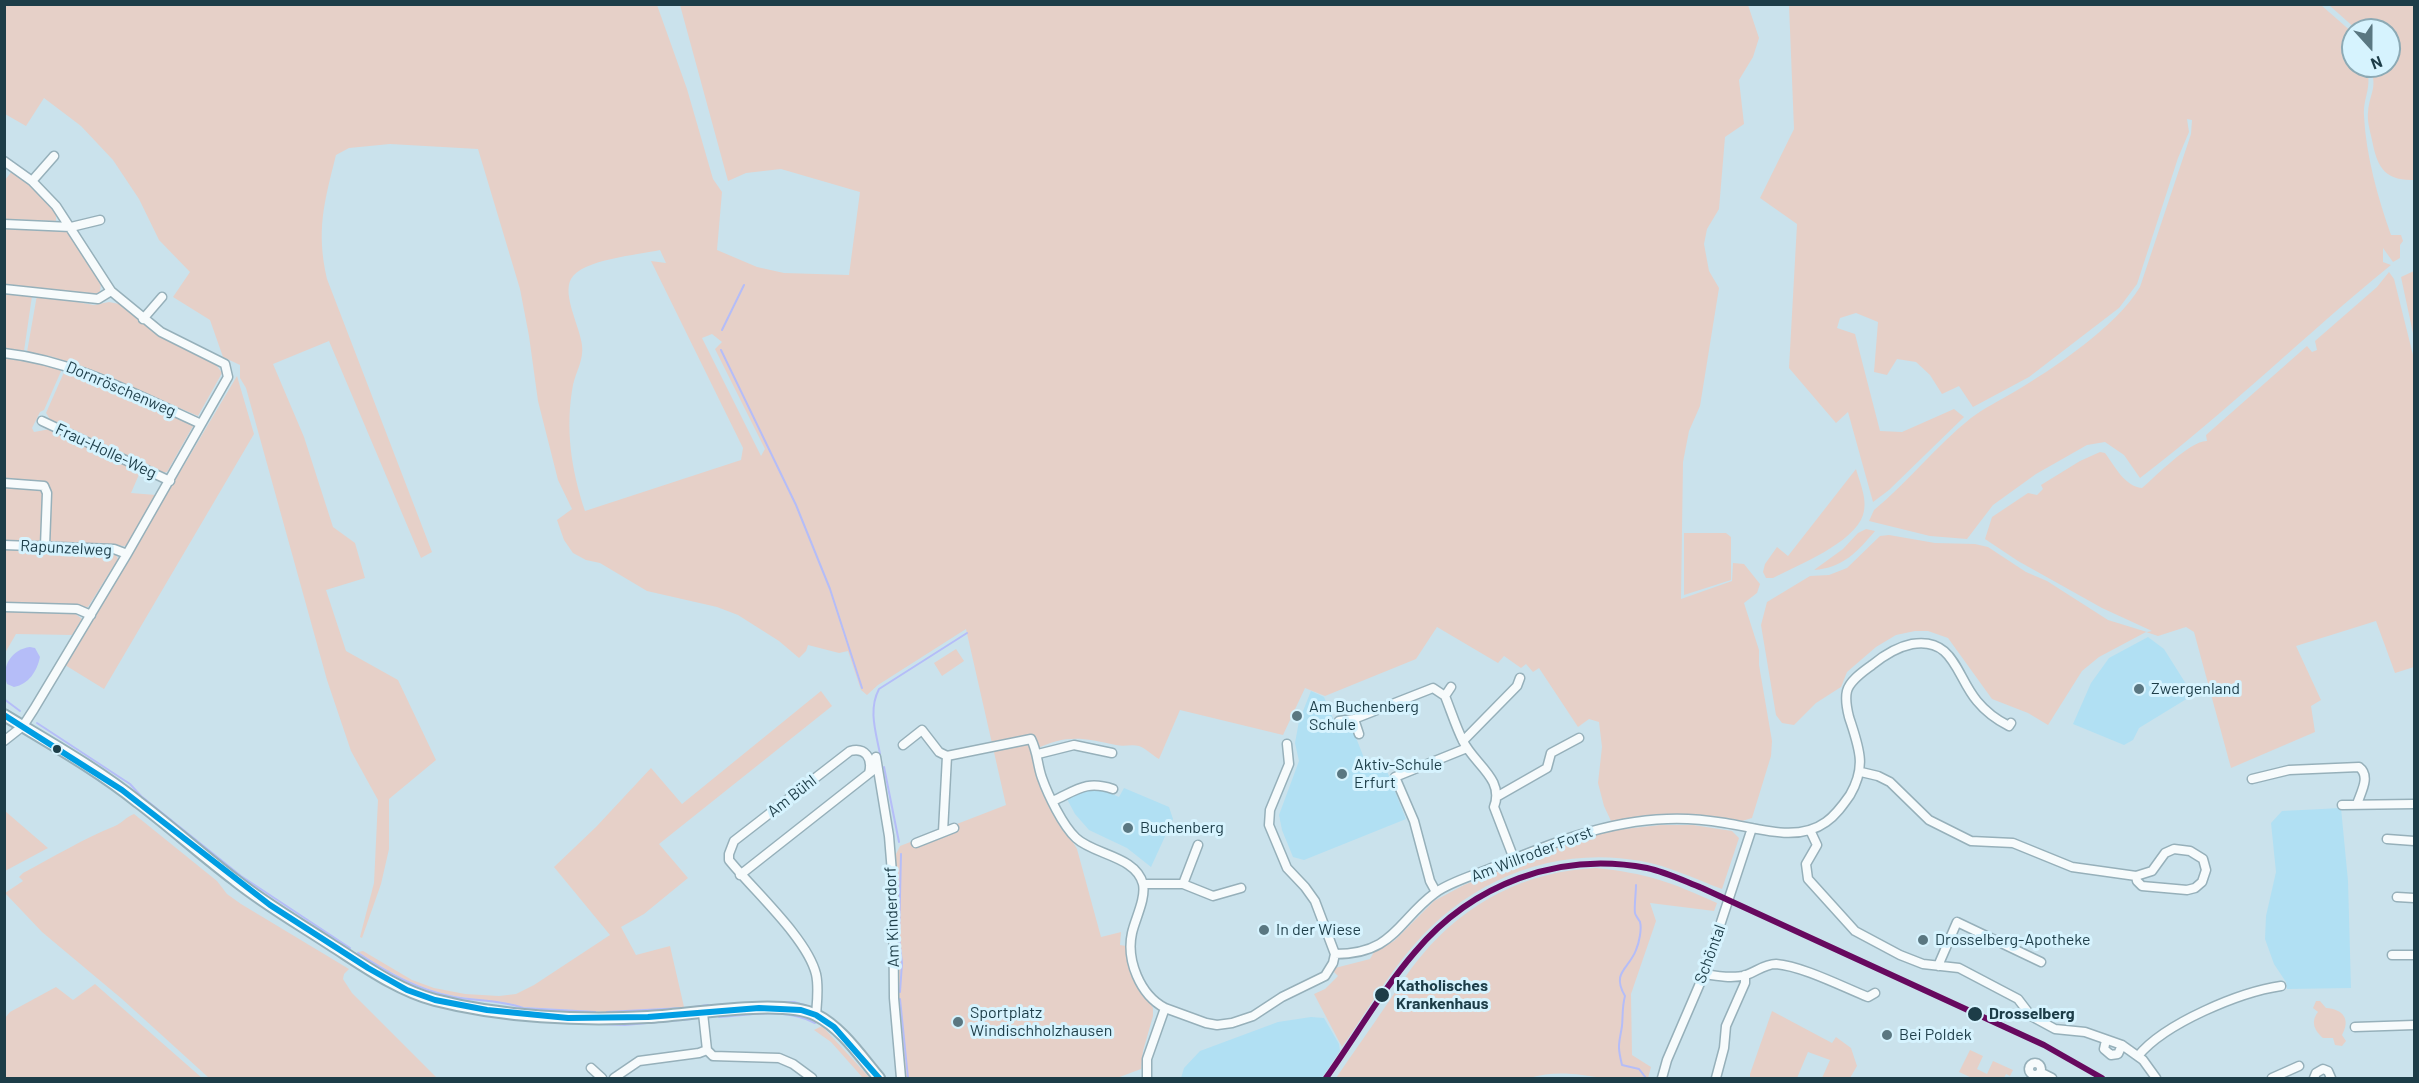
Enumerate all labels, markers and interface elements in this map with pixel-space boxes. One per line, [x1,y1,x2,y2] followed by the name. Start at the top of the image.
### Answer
[2341,18,2401,78] north arrow
[2369,53,2385,74] text: N
[63,357,179,421] street label: Dornröschenweg
[52,419,160,483] street label: Frau-Holle-Weg
[20,536,112,560] street label: Rapunzelweg
[2151,679,2240,699] place label: Zwergenland
[2132,682,2146,696] marker: Zwergenland
[1309,697,1419,735] place label: Am Buchenberg Schule
[1290,709,1304,723] marker: Am Buchenberg Schule
[51,743,63,755] unlabelled marker
[1354,755,1442,793] place label: Aktiv-Schule Erfurt
[1335,767,1349,781] marker: Aktiv-Schule Erfurt
[764,771,820,821] street label: Am Bühl
[1140,818,1224,838] place label: Buchenberg
[1121,821,1135,835] marker: Buchenberg
[1468,822,1596,886] street label: Am Willroder Forst
[881,866,903,968] street label: Am Kinderdorf
[1276,920,1361,940] place label: In der Wiese
[1691,922,1729,986] street label: Schöntal
[1257,923,1271,937] marker: In der Wiese
[1935,930,2091,950] place label: Drosselberg-Apotheke
[1916,933,1930,947] marker: Drosselberg-Apotheke
[1396,976,1488,1014] place label: Katholisches Krankenhaus
[1373,986,1391,1004] marker: Katholisches Krankenhaus
[970,1003,1112,1041] place label: Sportplatz Windischholzhausen
[1989,1004,2075,1024] place label: Drosselberg
[1966,1005,1984,1023] marker: Drosselberg
[951,1015,965,1029] marker: Sportplatz Windischholzhausen
[1899,1025,1972,1045] place label: Bei Poldek
[1880,1028,1894,1042] marker: Bei Poldek

